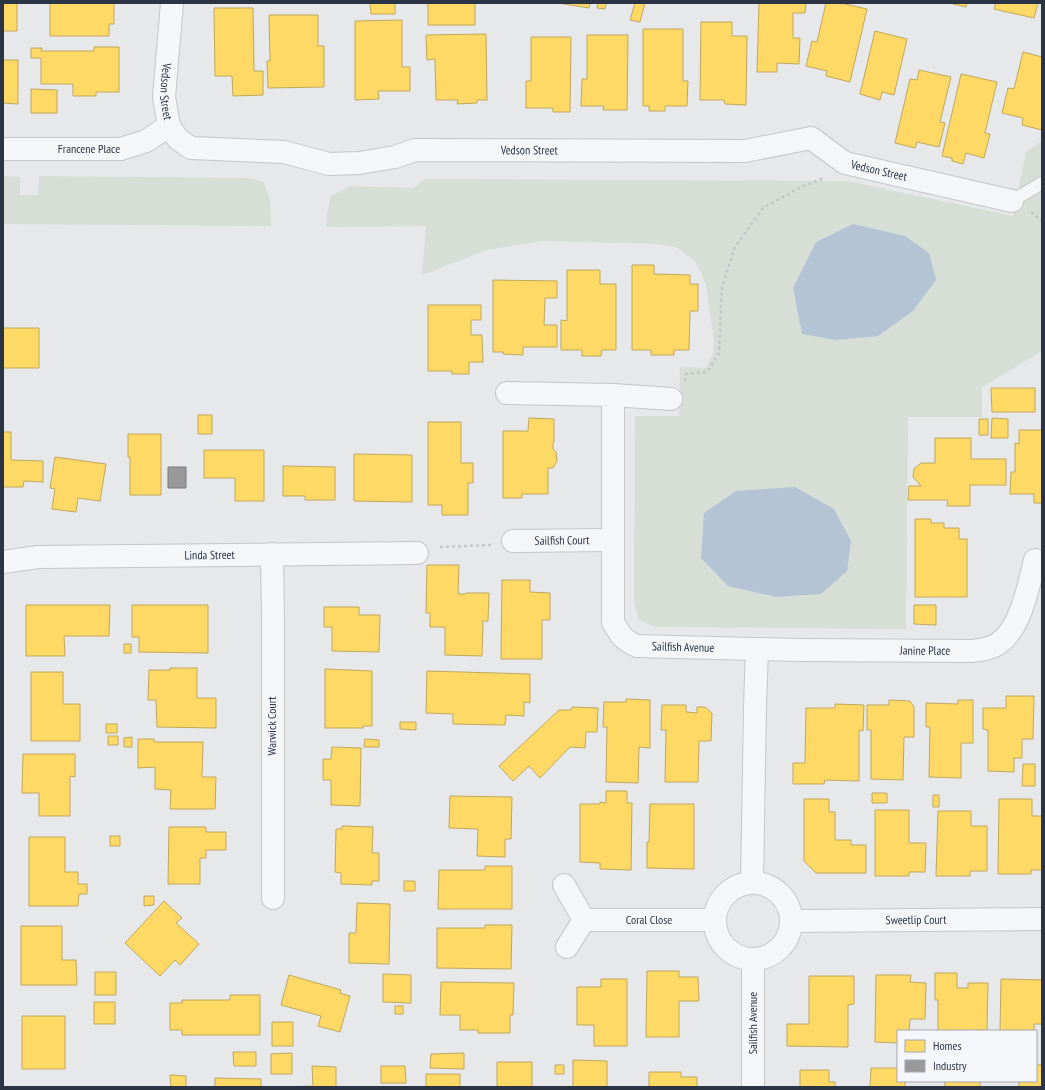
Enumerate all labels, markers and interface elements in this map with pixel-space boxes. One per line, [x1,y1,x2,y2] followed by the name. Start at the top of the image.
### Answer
[157,62,176,122] street label: Vedson Street
[58,141,120,156] street label: Francene Place
[500,142,559,157] street label: Vedson Street
[849,156,909,184] street label: Vedson Street
[534,532,590,548] street label: Sailfish Court
[184,547,236,562] street label: Linda Street
[652,638,715,655] street label: Sailfish Avenue
[899,643,950,658] street label: Janine Place
[264,696,279,756] street label: Warwick Court
[626,912,672,927] street label: Coral Close
[885,912,947,927] street label: Sweetlip Court
[745,992,760,1054] street label: Sailfish Avenue
[897,1030,1037,1082] legend
[933,1038,961,1053] text: Homes
[933,1058,967,1073] text: Industry

